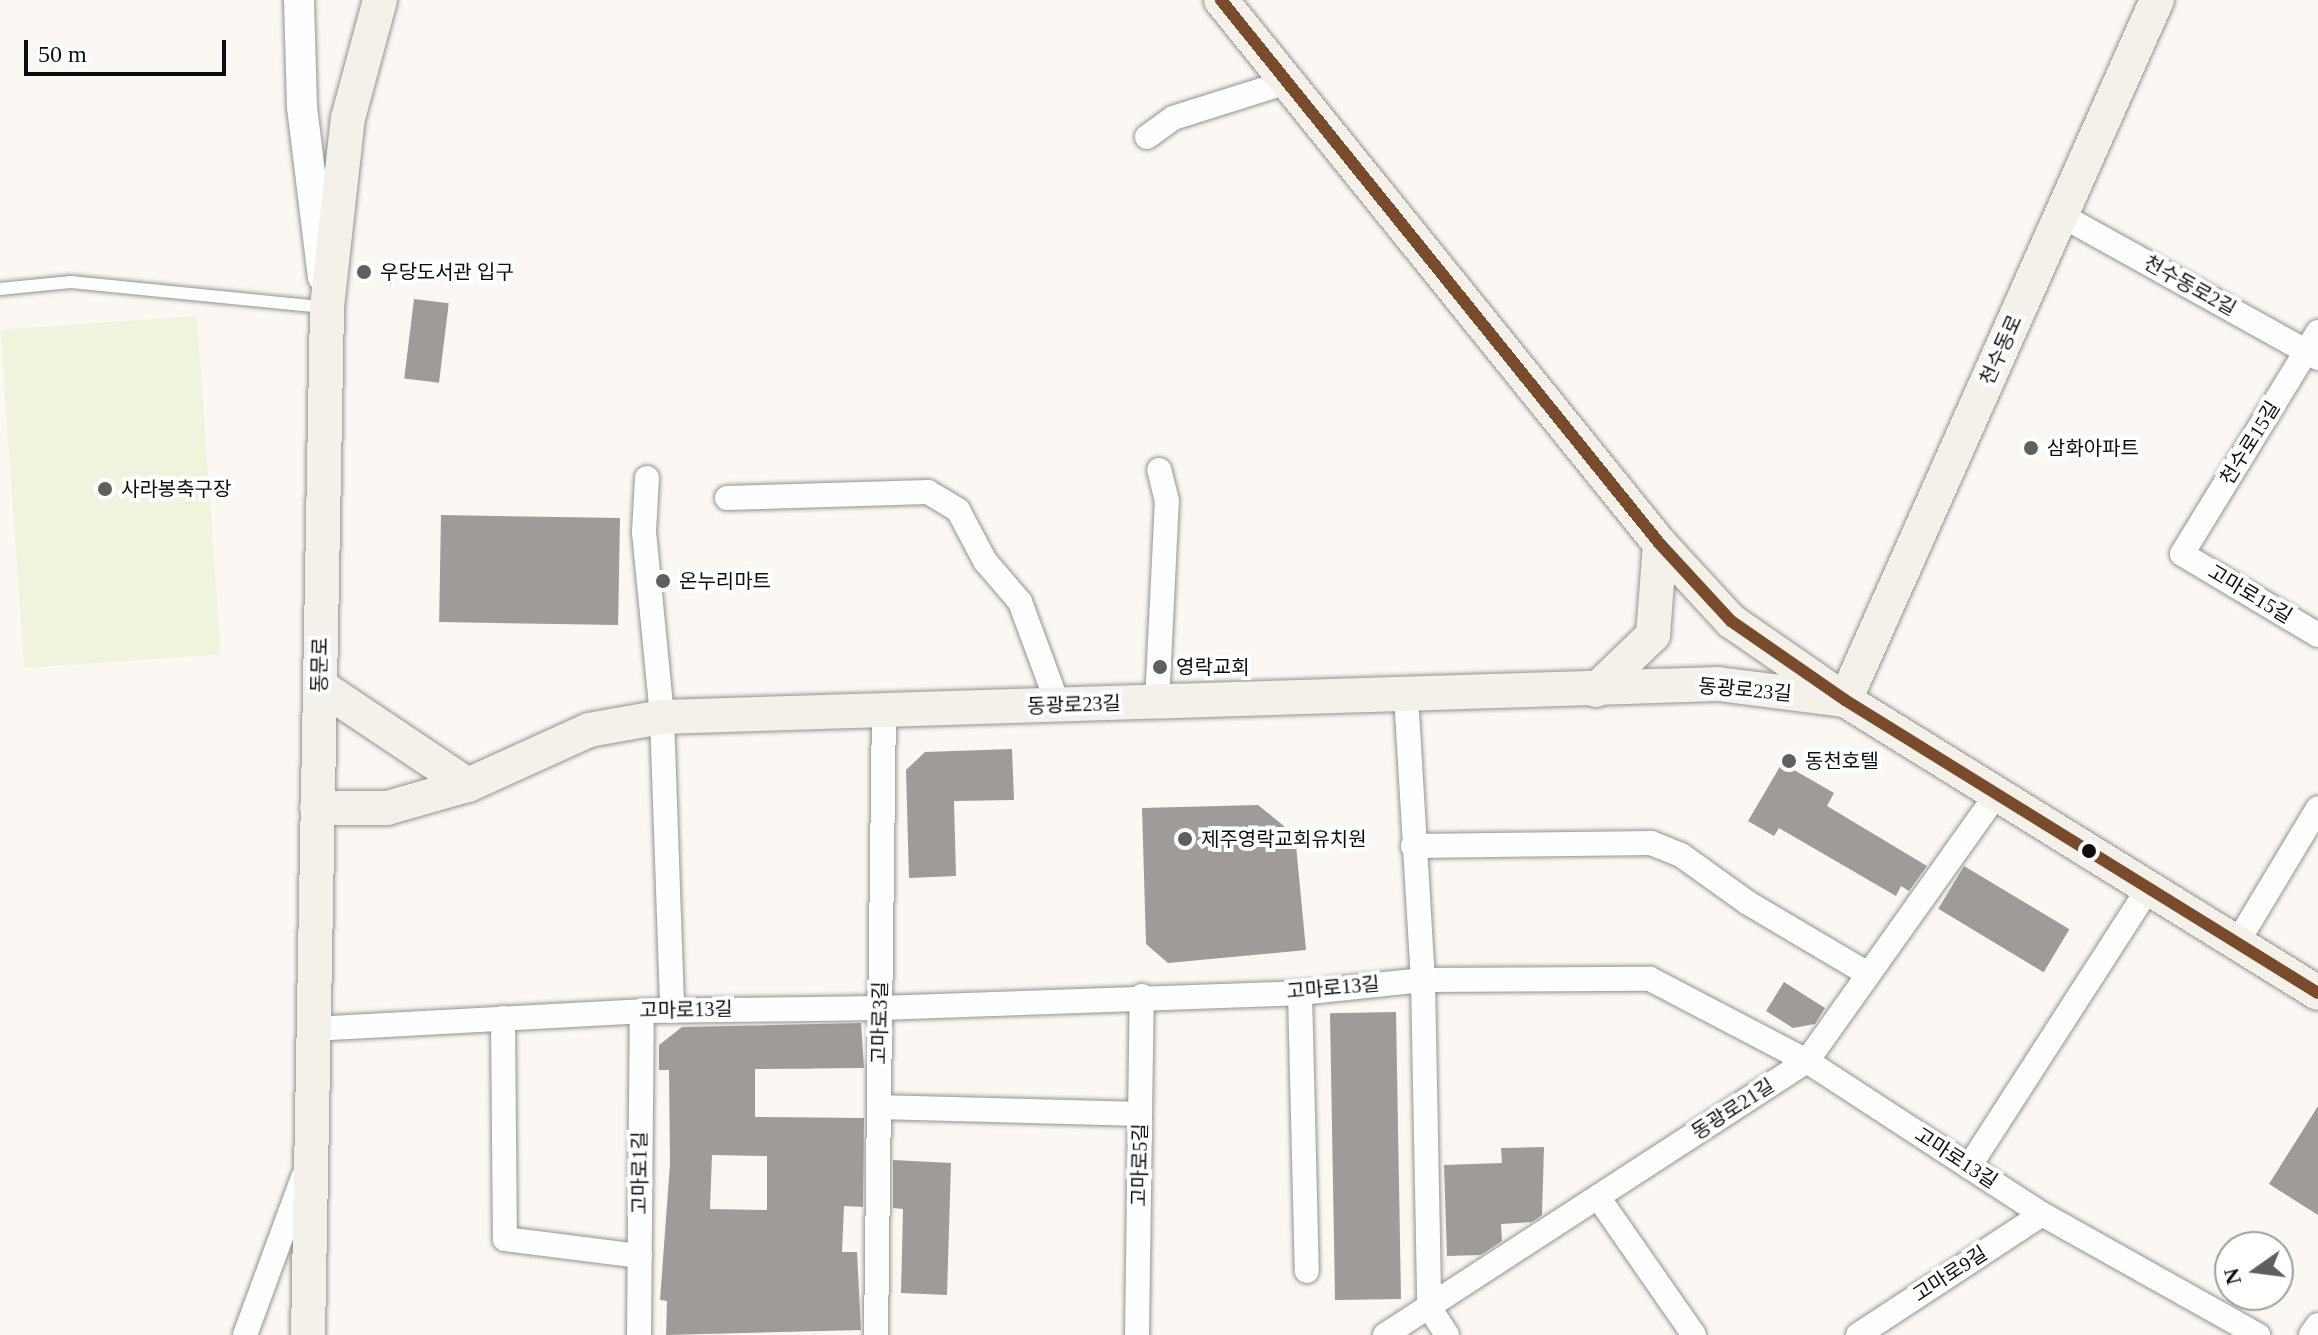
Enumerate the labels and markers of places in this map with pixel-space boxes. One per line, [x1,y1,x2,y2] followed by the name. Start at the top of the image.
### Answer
[380,260,514,284] place label: 우당도서관 입구
[355,263,373,281] marker: 우당도서관 입구
[2047,436,2139,460] place label: 삼화아파트
[2022,439,2040,457] marker: 삼화아파트
[121,477,231,501] place label: 사라봉축구장
[96,480,114,498] marker: 사라봉축구장
[679,569,771,593] place label: 온누리마트
[654,572,672,590] marker: 온누리마트
[1176,655,1250,679] place label: 영락교회
[1151,658,1169,676] marker: 영락교회
[1805,749,1879,773] place label: 동천호텔
[1780,752,1798,770] marker: 동천호텔
[1201,827,1367,851] place label: 제주영락교회유치원
[1176,830,1194,848] marker: 제주영락교회유치원
[2081,843,2097,859] unlabelled marker

